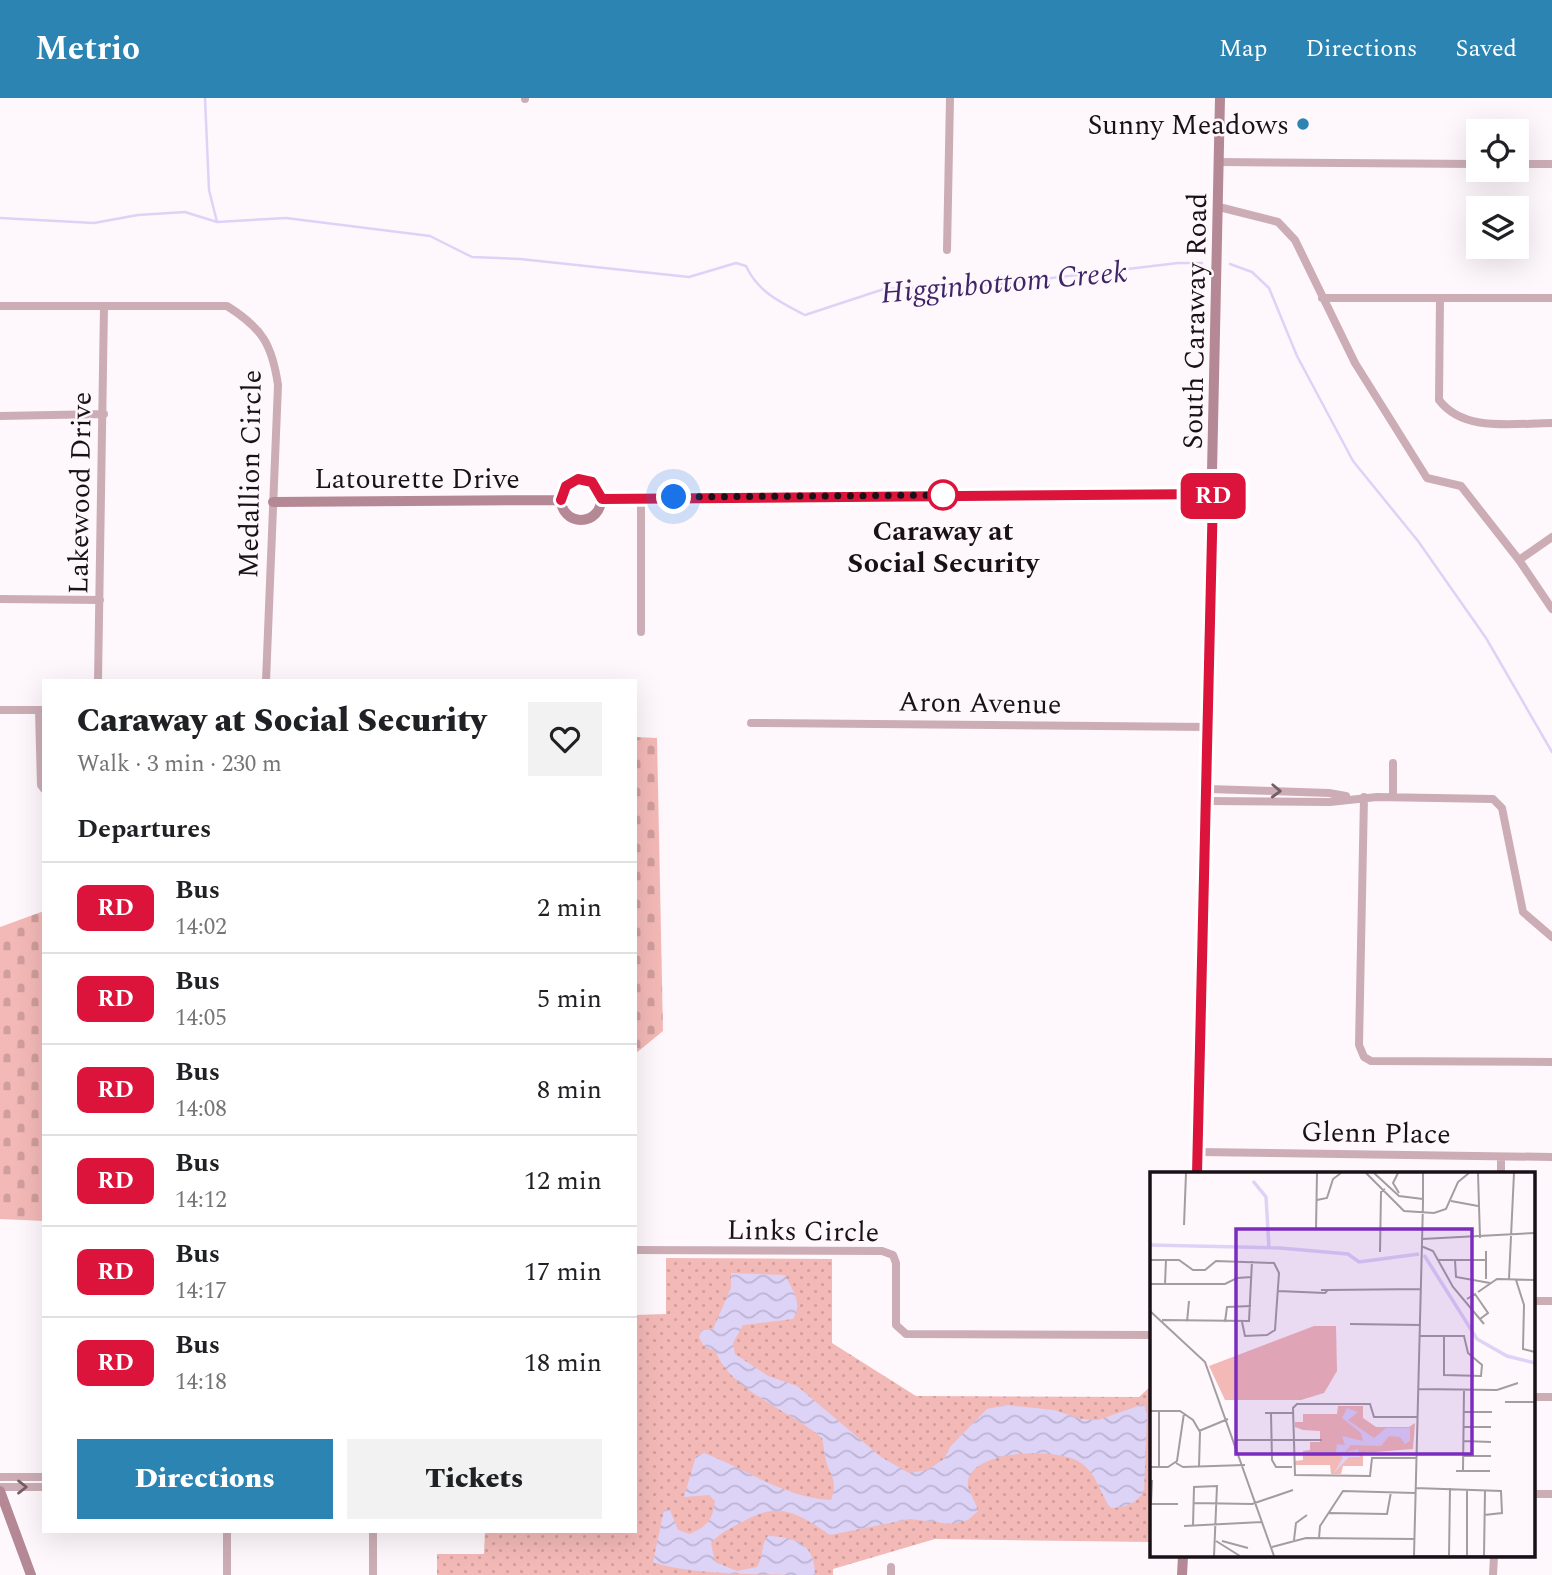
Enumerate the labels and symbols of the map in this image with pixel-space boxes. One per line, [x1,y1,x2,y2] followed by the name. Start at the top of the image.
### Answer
[1087,104,1289,147] place label: Sunny Meadows
[1295,116,1311,132] marker: Sunny Meadows
[1172,192,1219,450] street label: South Caraway Road
[879,249,1129,317] water label: Higginbottom Creek
[227,369,274,579] street label: Medallion Circle
[57,391,104,595] street label: Lakewood Drive
[314,458,520,501] street label: Latourette Drive
[1182,473,1244,519] line badge: RD
[656,479,691,514] your location
[928,480,958,510] marker: Caraway at Social Security
[847,510,1040,585] place label: Caraway at Social Security
[898,681,1062,726] street label: Aron Avenue
[1271,784,1282,799] one-way arrow
[1301,1111,1451,1156] street label: Glenn Place
[1150,1172,1534,1558] inset map
[726,1209,880,1254] street label: Links Circle
[17,1479,28,1495] one-way arrow

